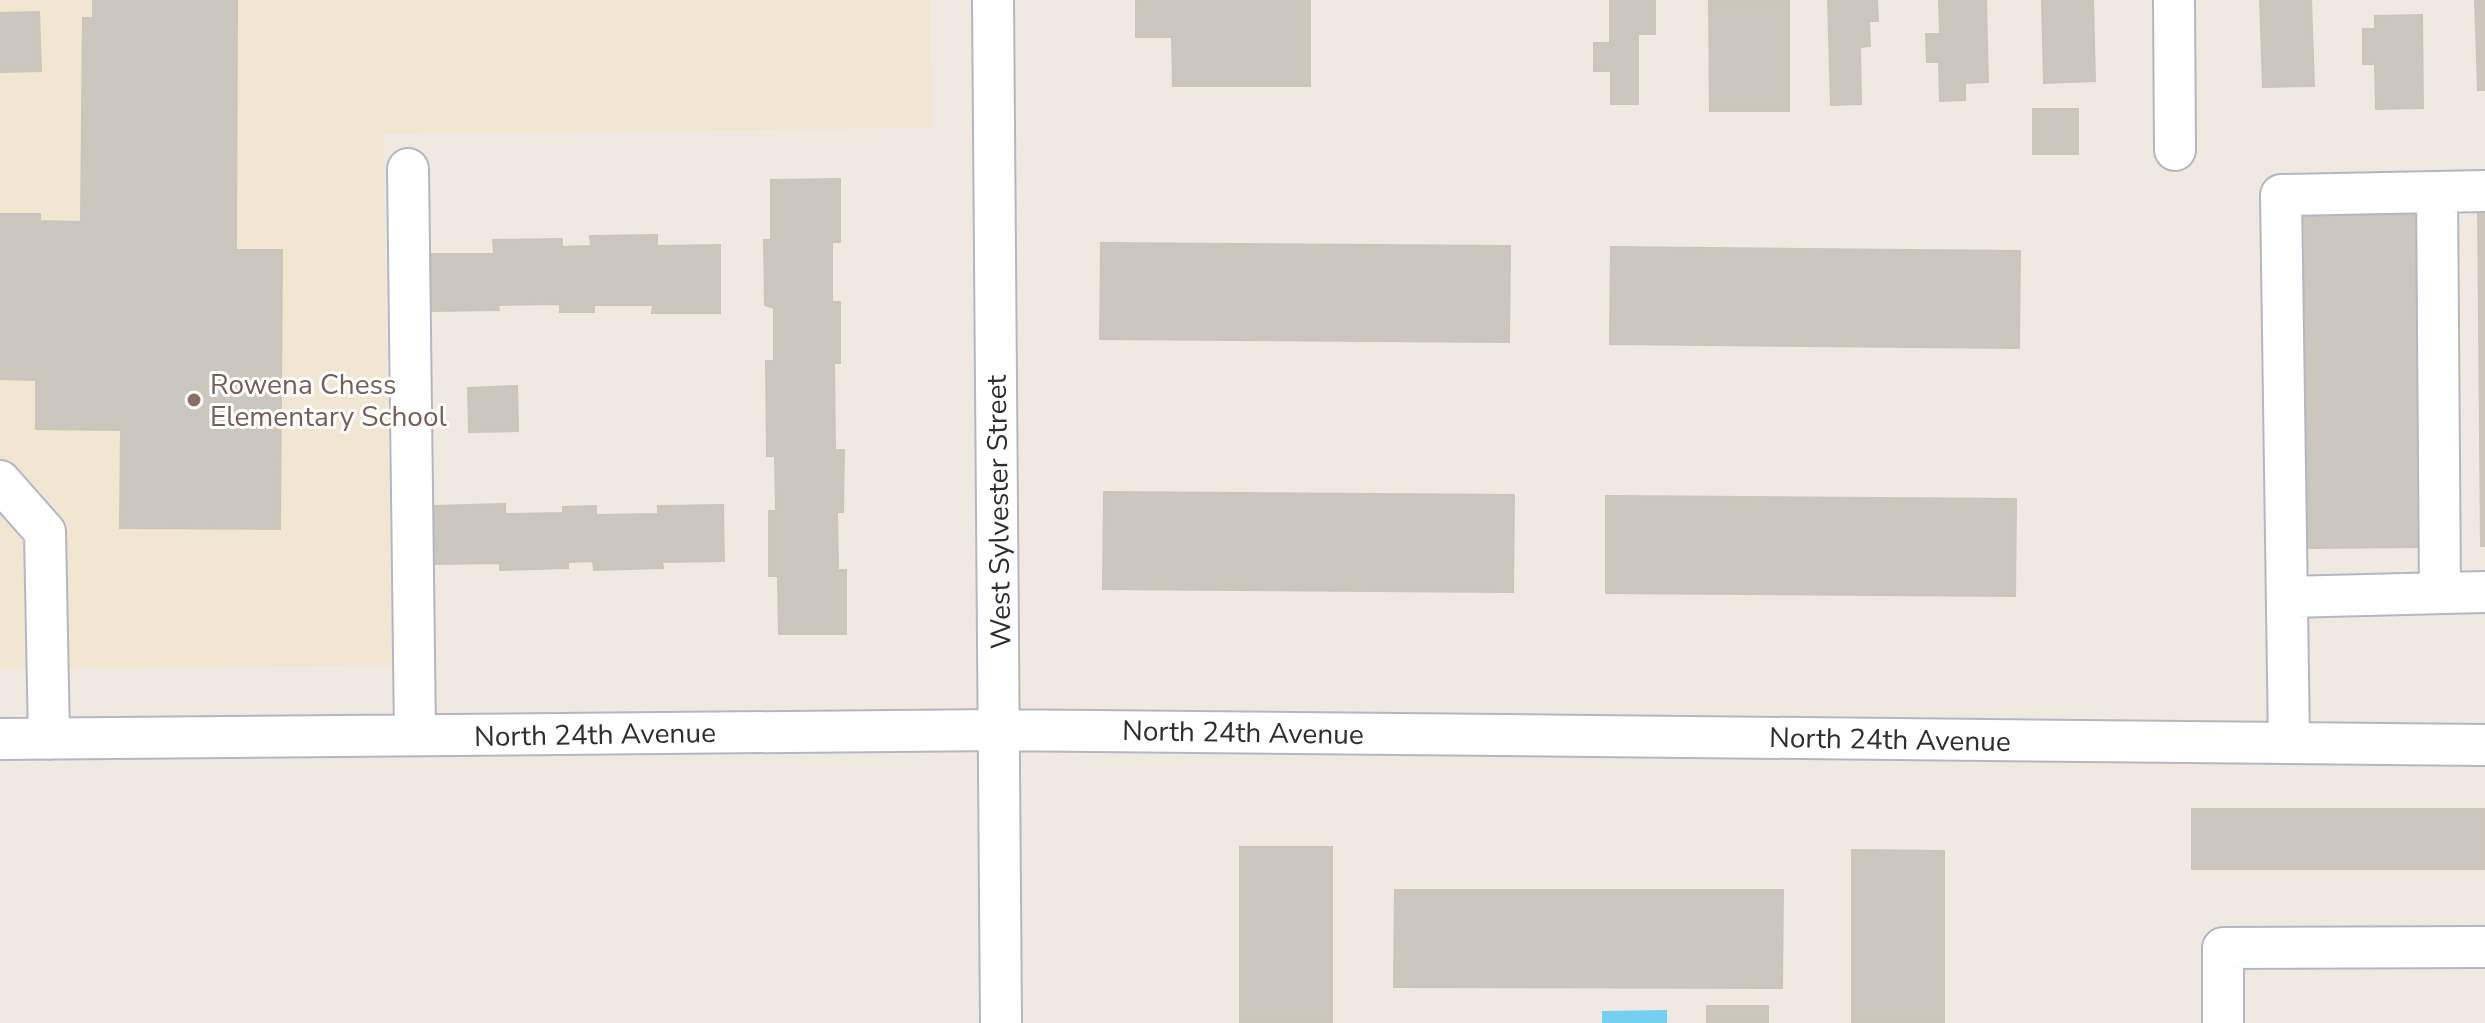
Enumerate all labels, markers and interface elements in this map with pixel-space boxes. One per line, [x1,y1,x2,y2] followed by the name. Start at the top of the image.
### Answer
[210,366,447,436] place label: Rowena Chess Elementary School
[978,374,1020,650] street label: West Sylvester Street
[185,391,203,409] marker: Rowena Chess Elementary School
[1122,712,1364,754] street label: North 24th Avenue
[474,714,716,756] street label: North 24th Avenue
[1769,719,2011,761] street label: North 24th Avenue

